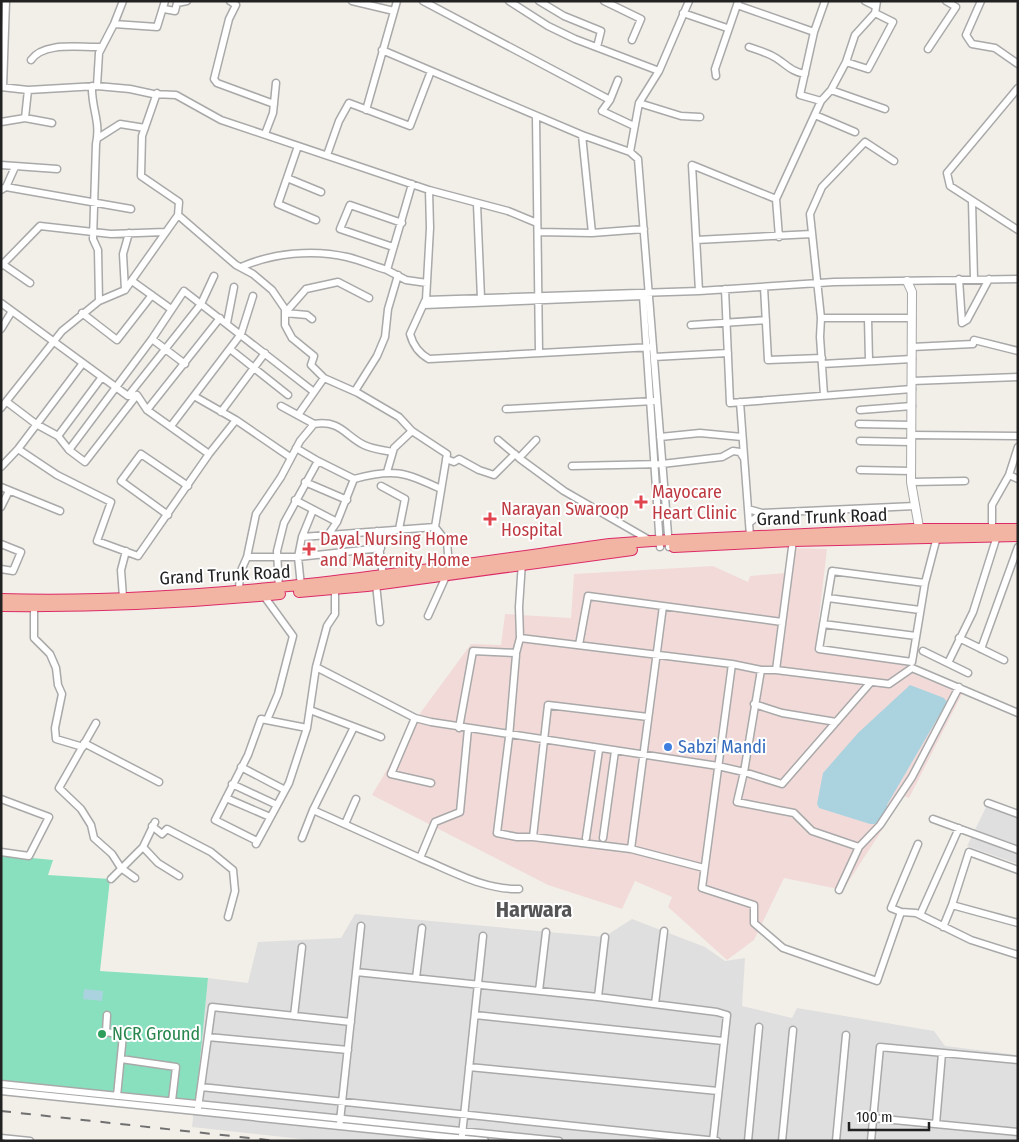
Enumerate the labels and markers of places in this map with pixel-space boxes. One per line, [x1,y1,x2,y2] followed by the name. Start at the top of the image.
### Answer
[652,481,737,524] place label: Mayocare Heart Clinic
[634,495,648,509] marker: Mayocare Heart Clinic
[501,498,629,541] place label: Narayan Swaroop Hospital
[483,512,497,526] marker: Narayan Swaroop Hospital
[320,528,470,571] place label: Dayal Nursing Home and Maternity Home
[302,542,316,556] marker: Dayal Nursing Home and Maternity Home
[678,736,766,758] place label: Sabzi Mandi
[662,741,674,753] marker: Sabzi Mandi
[112,1023,200,1045] place label: NCR Ground
[96,1028,108,1040] marker: NCR Ground

